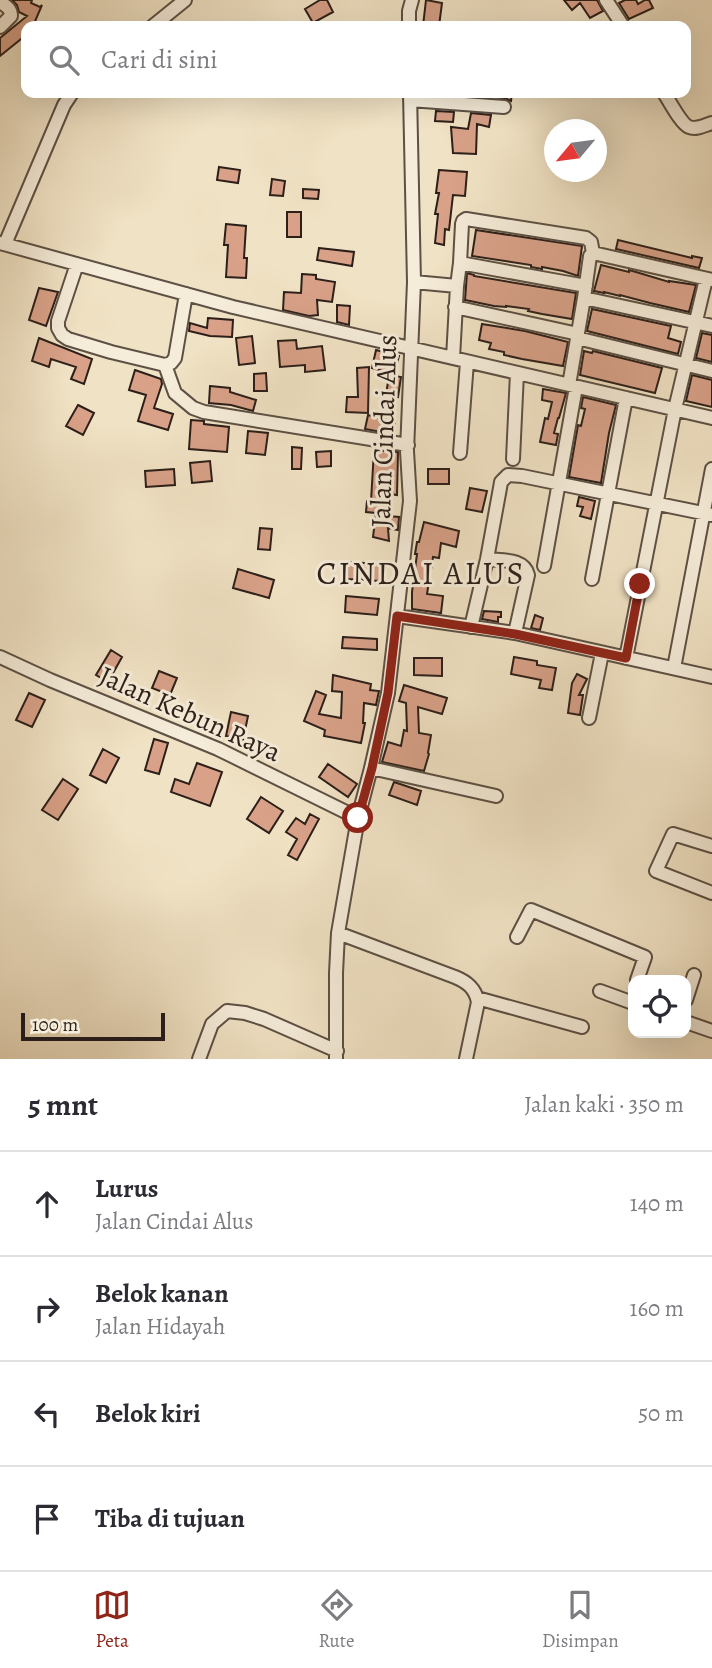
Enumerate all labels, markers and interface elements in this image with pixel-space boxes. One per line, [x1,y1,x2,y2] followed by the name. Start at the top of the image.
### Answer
[21,21,691,98] search box
[45,41,83,79] icon: search
[101,42,218,77] text: Cari di sini
[544,119,607,182] north arrow
[362,334,406,528] street label: Jalan Cindai Alus
[316,551,526,595] district label: CINDAI ALUS
[624,568,655,599] route end
[93,657,287,771] street label: Jalan Kebun Raya
[342,802,373,833] route start
[628,975,691,1038] map controls
[628,975,691,1038] button: locate
[21,1010,164,1042] scale bar
[32,1012,78,1038] text: 100 m
[28,1085,98,1125] text: 5 mnt
[524,1089,684,1120] text: Jalan kaki · 350 m
[95,1171,158,1206] text: Lurus
[28,1185,66,1223] icon: ahead
[630,1188,684,1219] text: 140 m
[95,1206,253,1237] text: Jalan Cindai Alus
[95,1276,229,1311] text: Belok kanan
[28,1290,66,1328] icon: right
[630,1293,684,1324] text: 160 m
[95,1311,225,1342] text: Jalan Hidayah
[28,1395,66,1433] icon: left
[95,1396,201,1431] text: Belok kiri
[638,1398,684,1429] text: 50 m
[28,1500,66,1538] icon: arrive
[95,1501,245,1536] text: Tiba di tujuan
[93,1586,131,1654] tab: Peta
[318,1586,356,1654] tab: Rute
[542,1586,619,1654] tab: Disimpan

